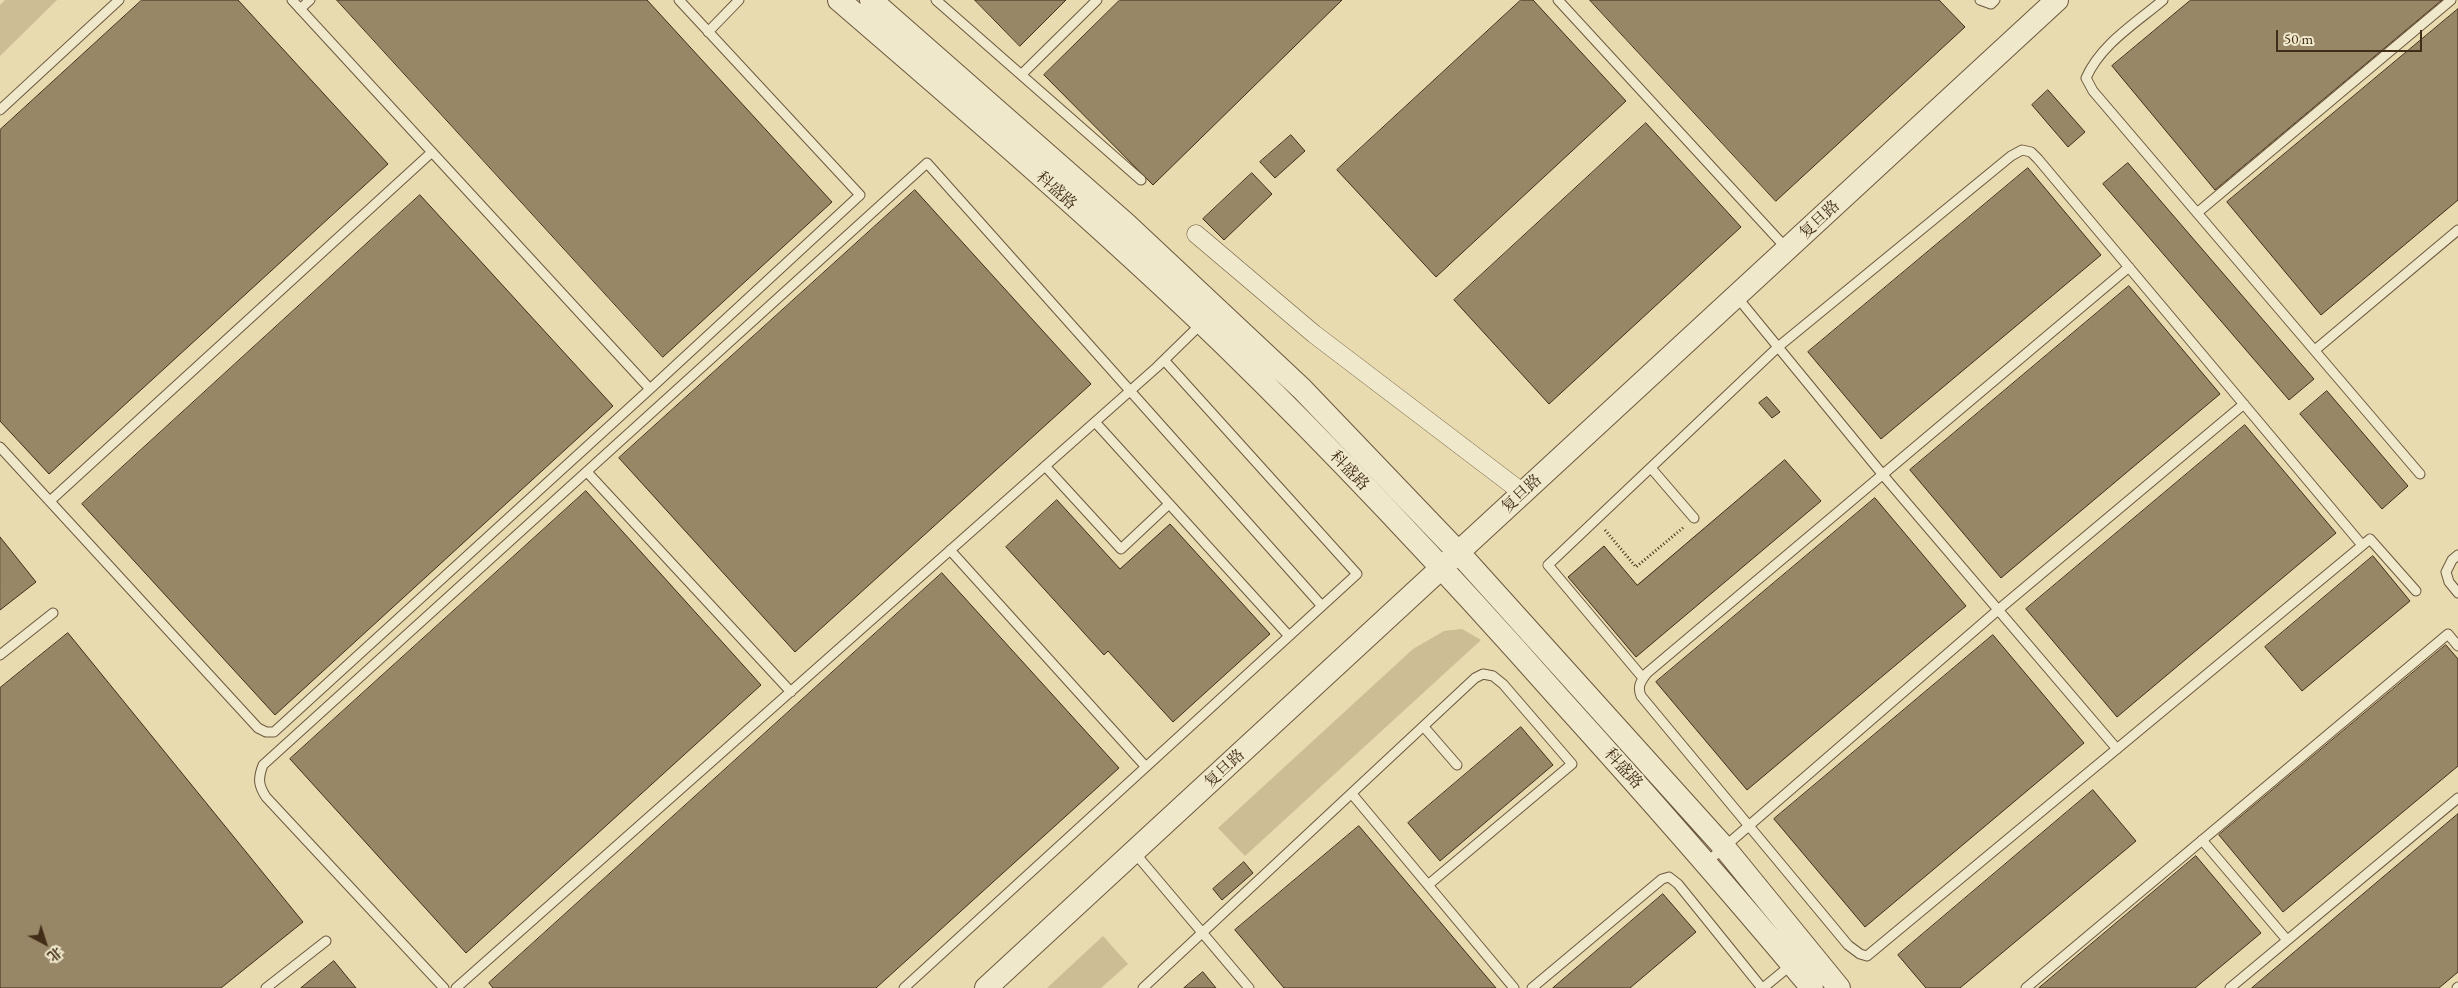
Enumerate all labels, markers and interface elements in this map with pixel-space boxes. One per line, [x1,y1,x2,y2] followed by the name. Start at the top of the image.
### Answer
[2278,20,2424,52] scale bar
[2284,29,2313,48] text: 50 m
[1032,168,1080,214] street label: 科盛路
[1796,197,1844,243] street label: 复旦路
[1325,447,1373,495] street label: 科盛路
[1498,471,1546,517] street label: 复旦路
[1600,745,1646,793] street label: 科盛路
[1201,746,1249,792] street label: 复旦路
[20,918,70,968] north arrow
[43,943,66,966] text: 北

